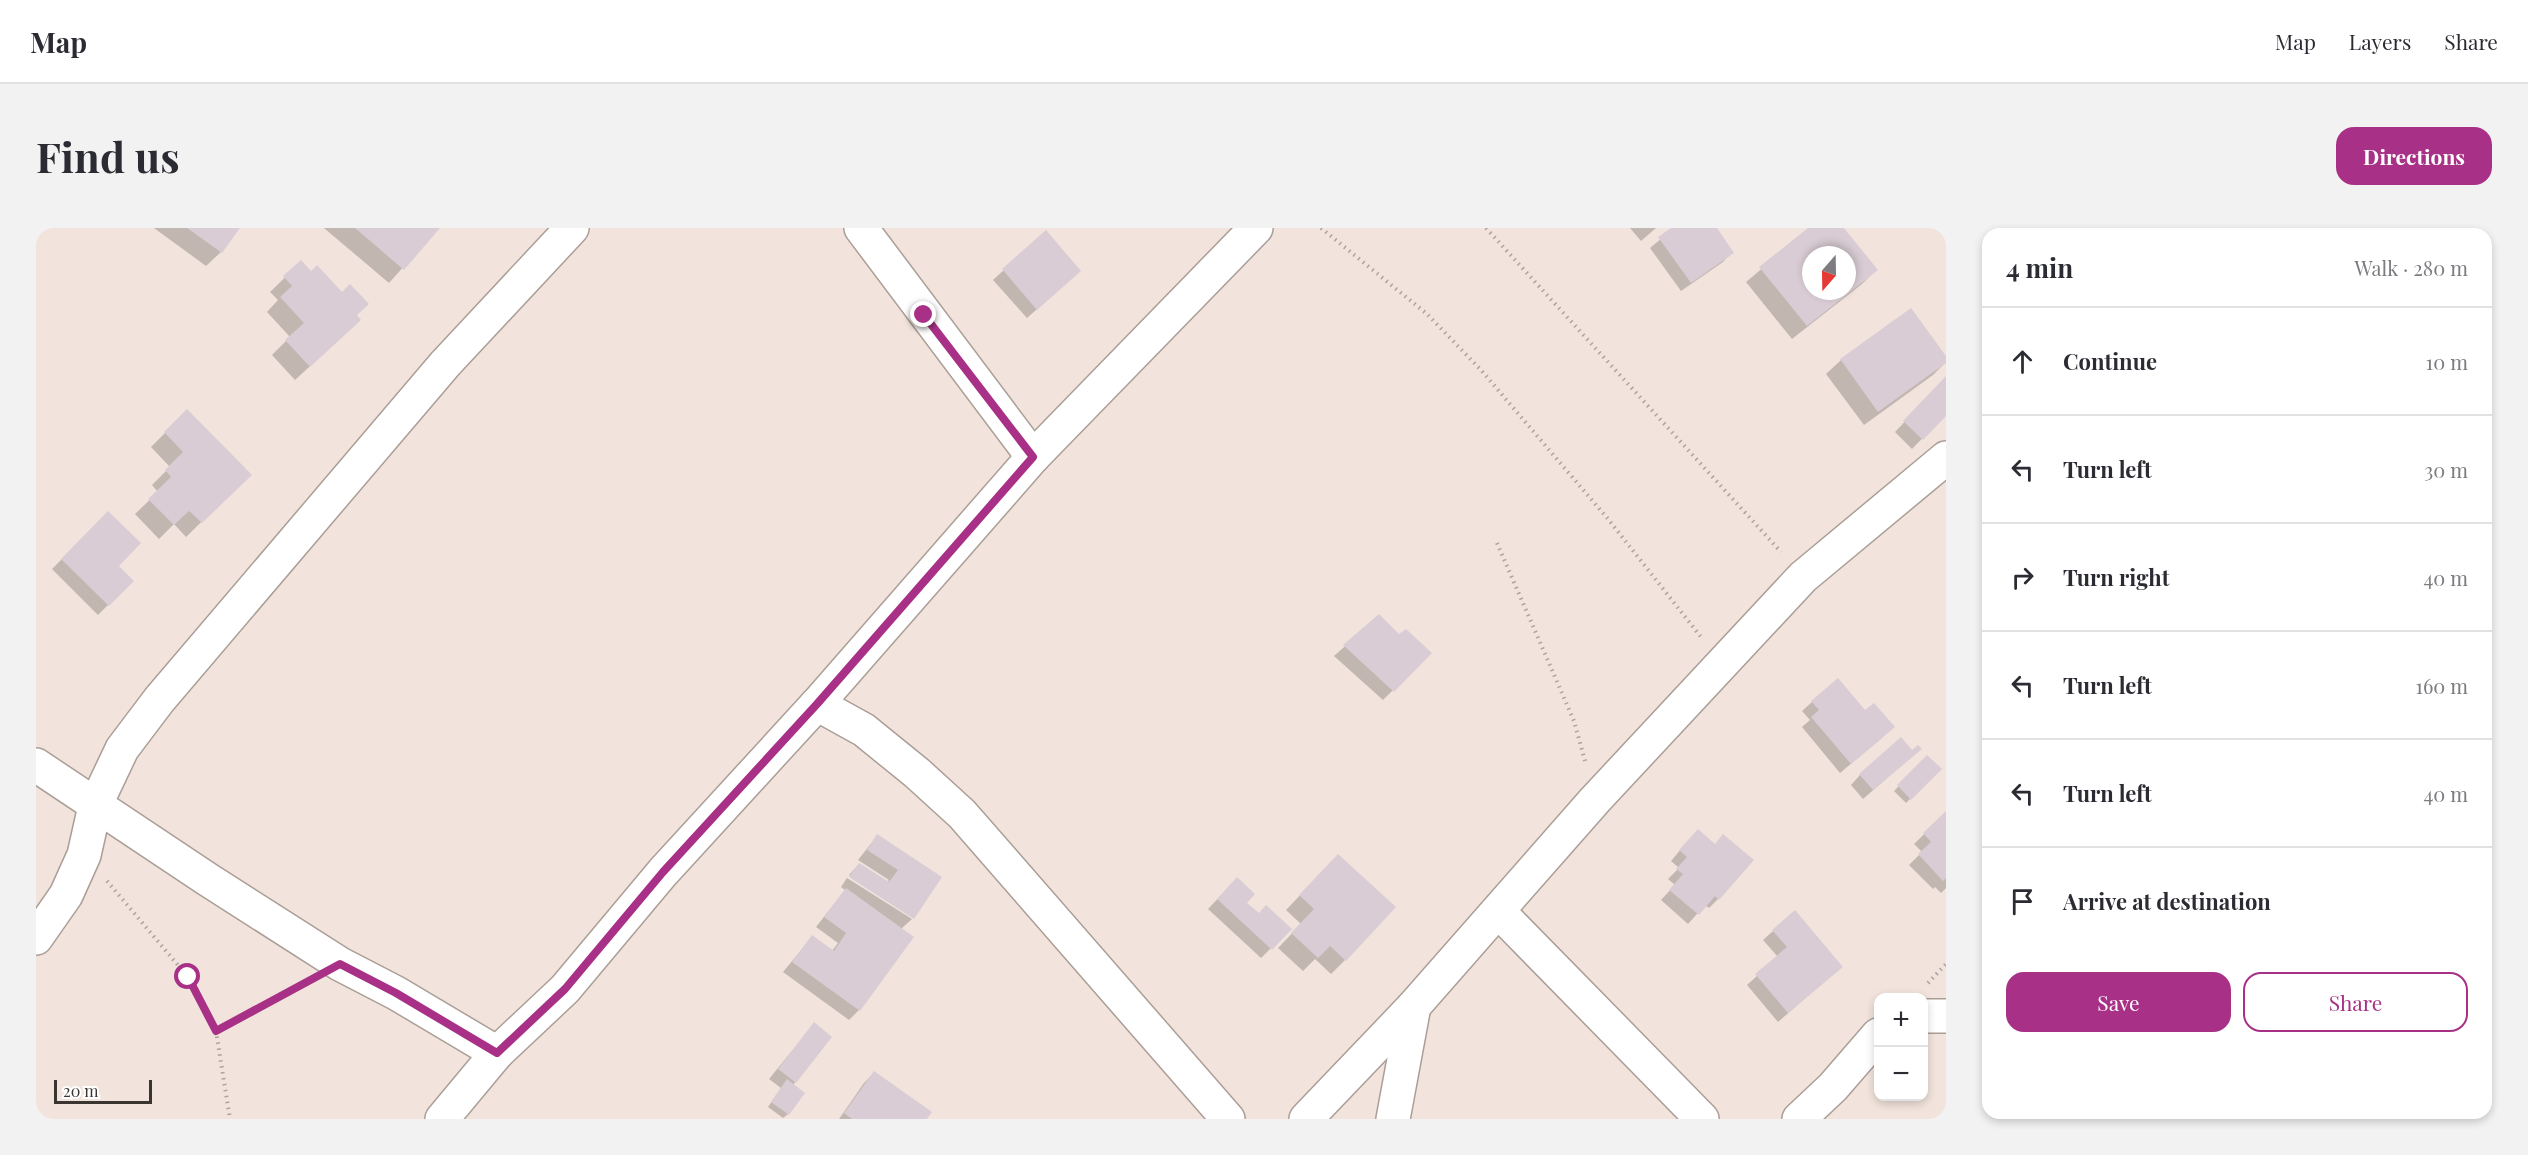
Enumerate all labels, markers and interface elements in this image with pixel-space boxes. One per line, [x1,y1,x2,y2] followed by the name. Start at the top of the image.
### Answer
[30,23,87,60] text: Map
[2275,27,2316,55] text: Map
[2349,27,2411,55] text: Layers
[2444,27,2498,55] text: Share
[2336,127,2492,185] button: Directions
[36,128,180,184] text: Find us
[1802,246,1856,300] north arrow
[2006,250,2073,285] text: 4 min
[2355,254,2468,281] text: Walk · 280 m
[910,301,936,327] route end
[2006,345,2039,378] icon: ahead
[2063,346,2157,376] text: Continue
[2426,348,2468,375] text: 10 m
[2006,453,2039,486] icon: left
[2063,454,2152,484] text: Turn left
[2424,456,2468,483] text: 30 m
[2006,561,2039,594] icon: right
[2063,562,2169,592] text: Turn right
[2423,564,2468,591] text: 40 m
[2006,669,2039,702] icon: left
[2063,670,2152,700] text: Turn left
[2416,672,2468,699] text: 160 m
[2006,777,2039,810] icon: left
[2063,778,2152,808] text: Turn left
[2423,780,2468,807] text: 40 m
[2006,885,2039,918] icon: arrive
[2063,886,2271,916] text: Arrive at destination
[174,963,200,989] route start
[2006,972,2231,1032] button: Save
[2243,972,2468,1032] button: Share
[1874,993,1928,1101] map controls
[1874,993,1928,1047] button: +
[1874,1047,1928,1101] button: −
[54,1077,152,1104] scale bar
[63,1080,98,1101] text: 20 m

